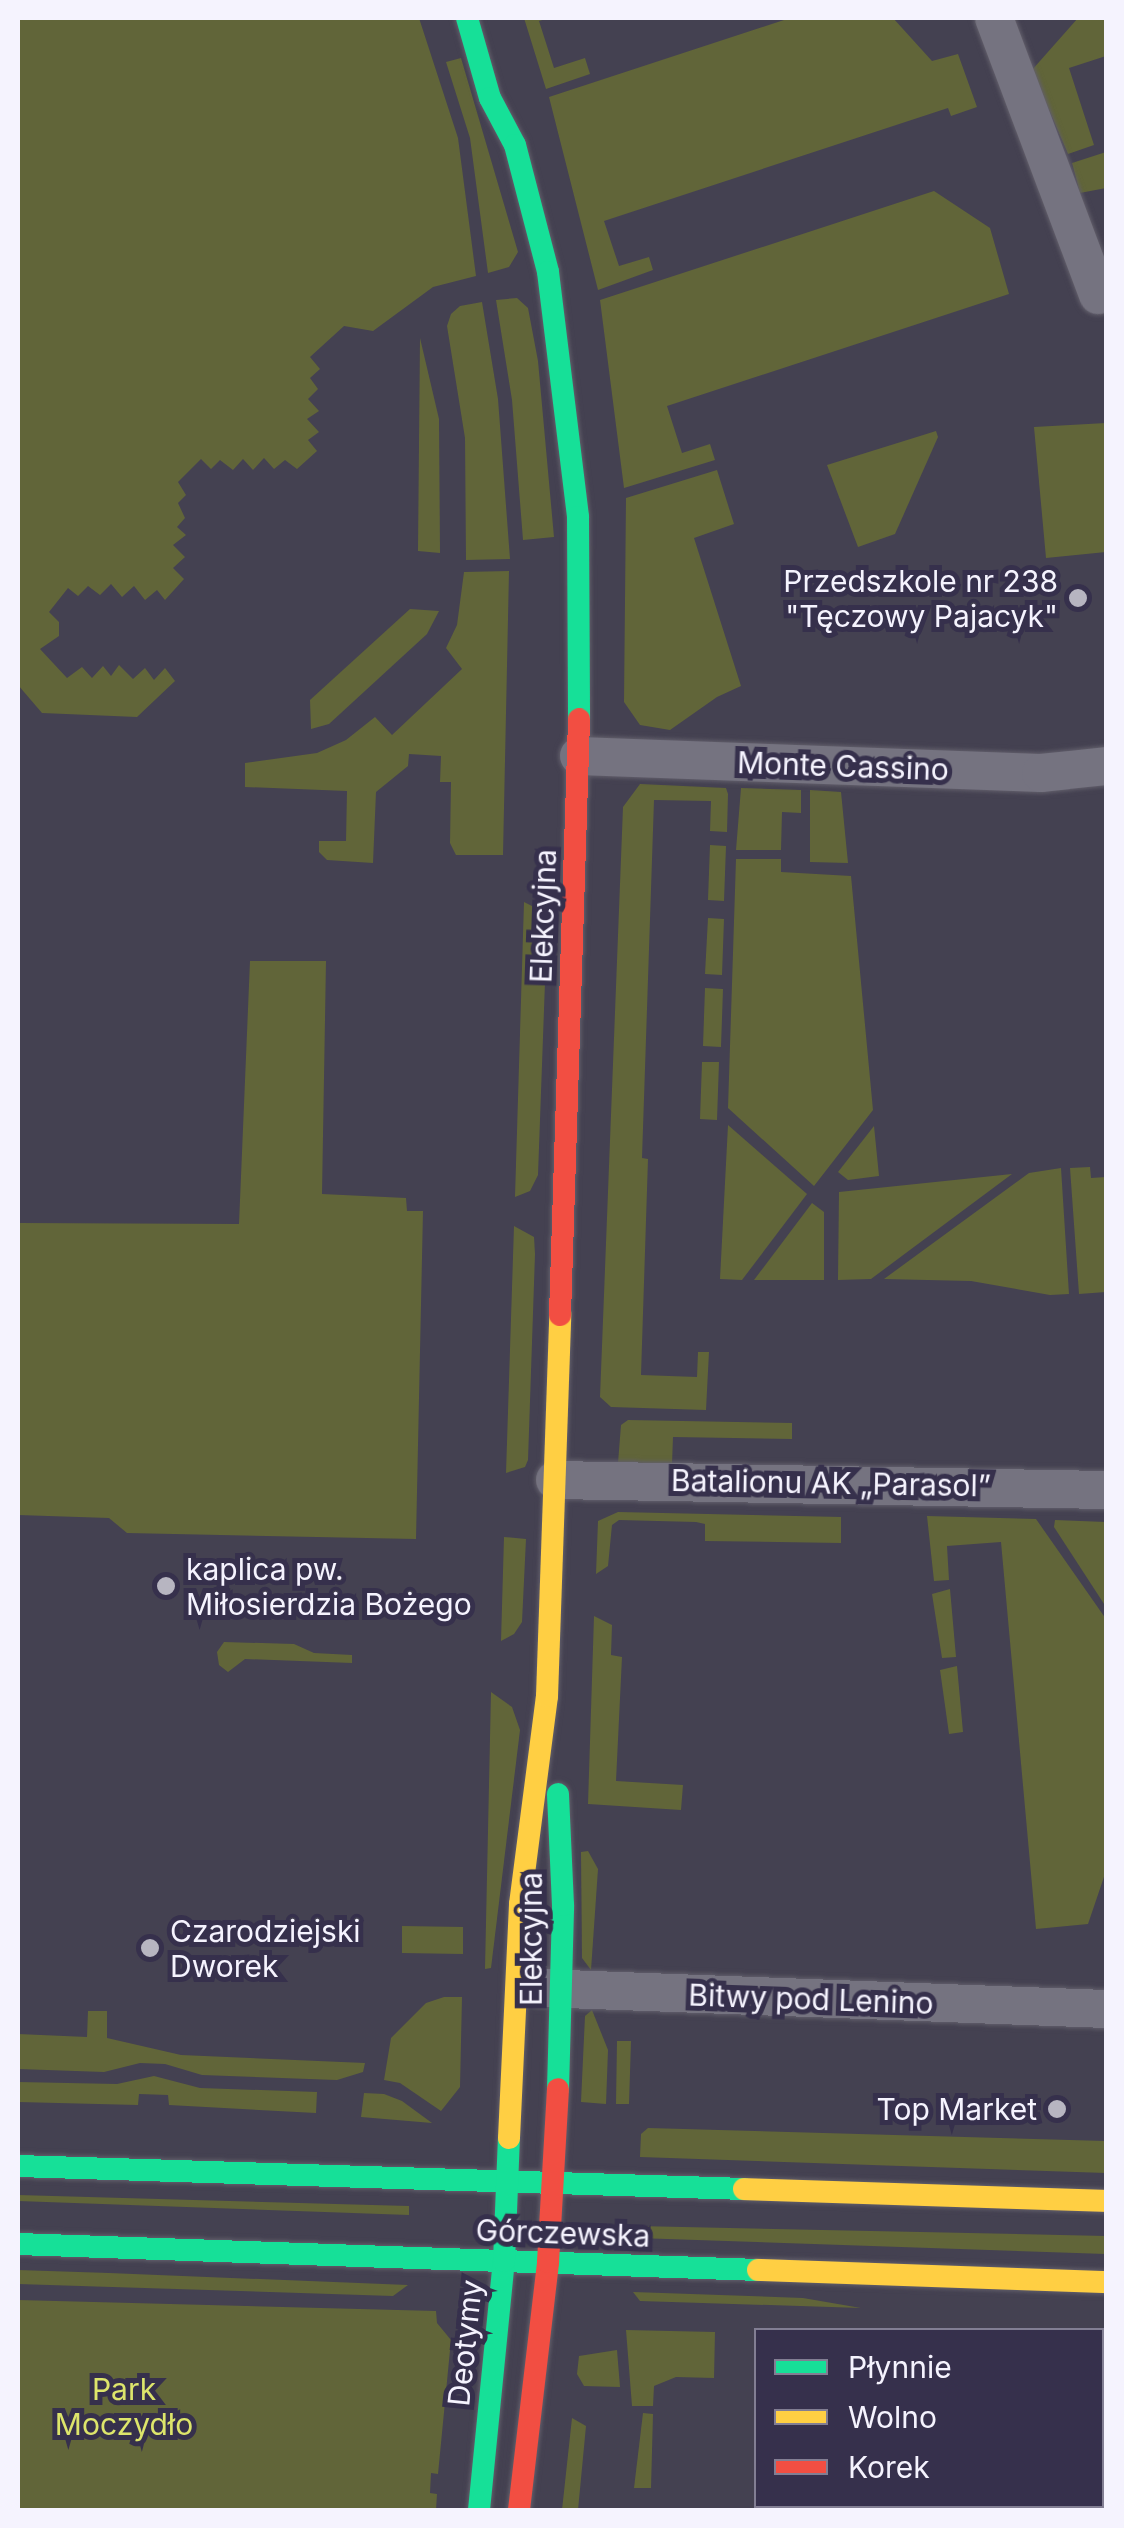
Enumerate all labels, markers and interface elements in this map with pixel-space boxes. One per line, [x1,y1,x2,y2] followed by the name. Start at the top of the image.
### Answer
[783,563,1058,634] place label: Przedszkole nr 238 "Tęczowy Pajacyk"
[1067,587,1089,609] marker: Przedszkole nr 238 "Tęczowy Pajacyk"
[737,744,949,788] street label: Monte Cassino
[523,848,563,984] street label: Elekcyjna
[671,1462,991,1504] street label: Batalionu AK „Parasol”
[186,1551,472,1622] place label: kaplica pw. Miłosierdzia Bożego
[155,1575,177,1597] marker: kaplica pw. Miłosierdzia Bożego
[513,1872,549,2006] street label: Elekcyjna
[170,1913,361,1984] place label: Czarodziejski Dworek
[139,1937,161,1959] marker: Czarodziejski Dworek
[688,1977,934,2021] street label: Bitwy pod Lenino
[876,2091,1037,2127] place label: Top Market
[1046,2098,1068,2120] marker: Top Market
[475,2212,651,2254] street label: Górczewska
[440,2278,490,2408] street label: Deotymy
[754,2328,1104,2508] legend
[848,2349,952,2385] text: Płynnie
[55,2371,193,2442] park label: Park Moczydło
[848,2399,937,2435] text: Wolno
[848,2449,930,2485] text: Korek

